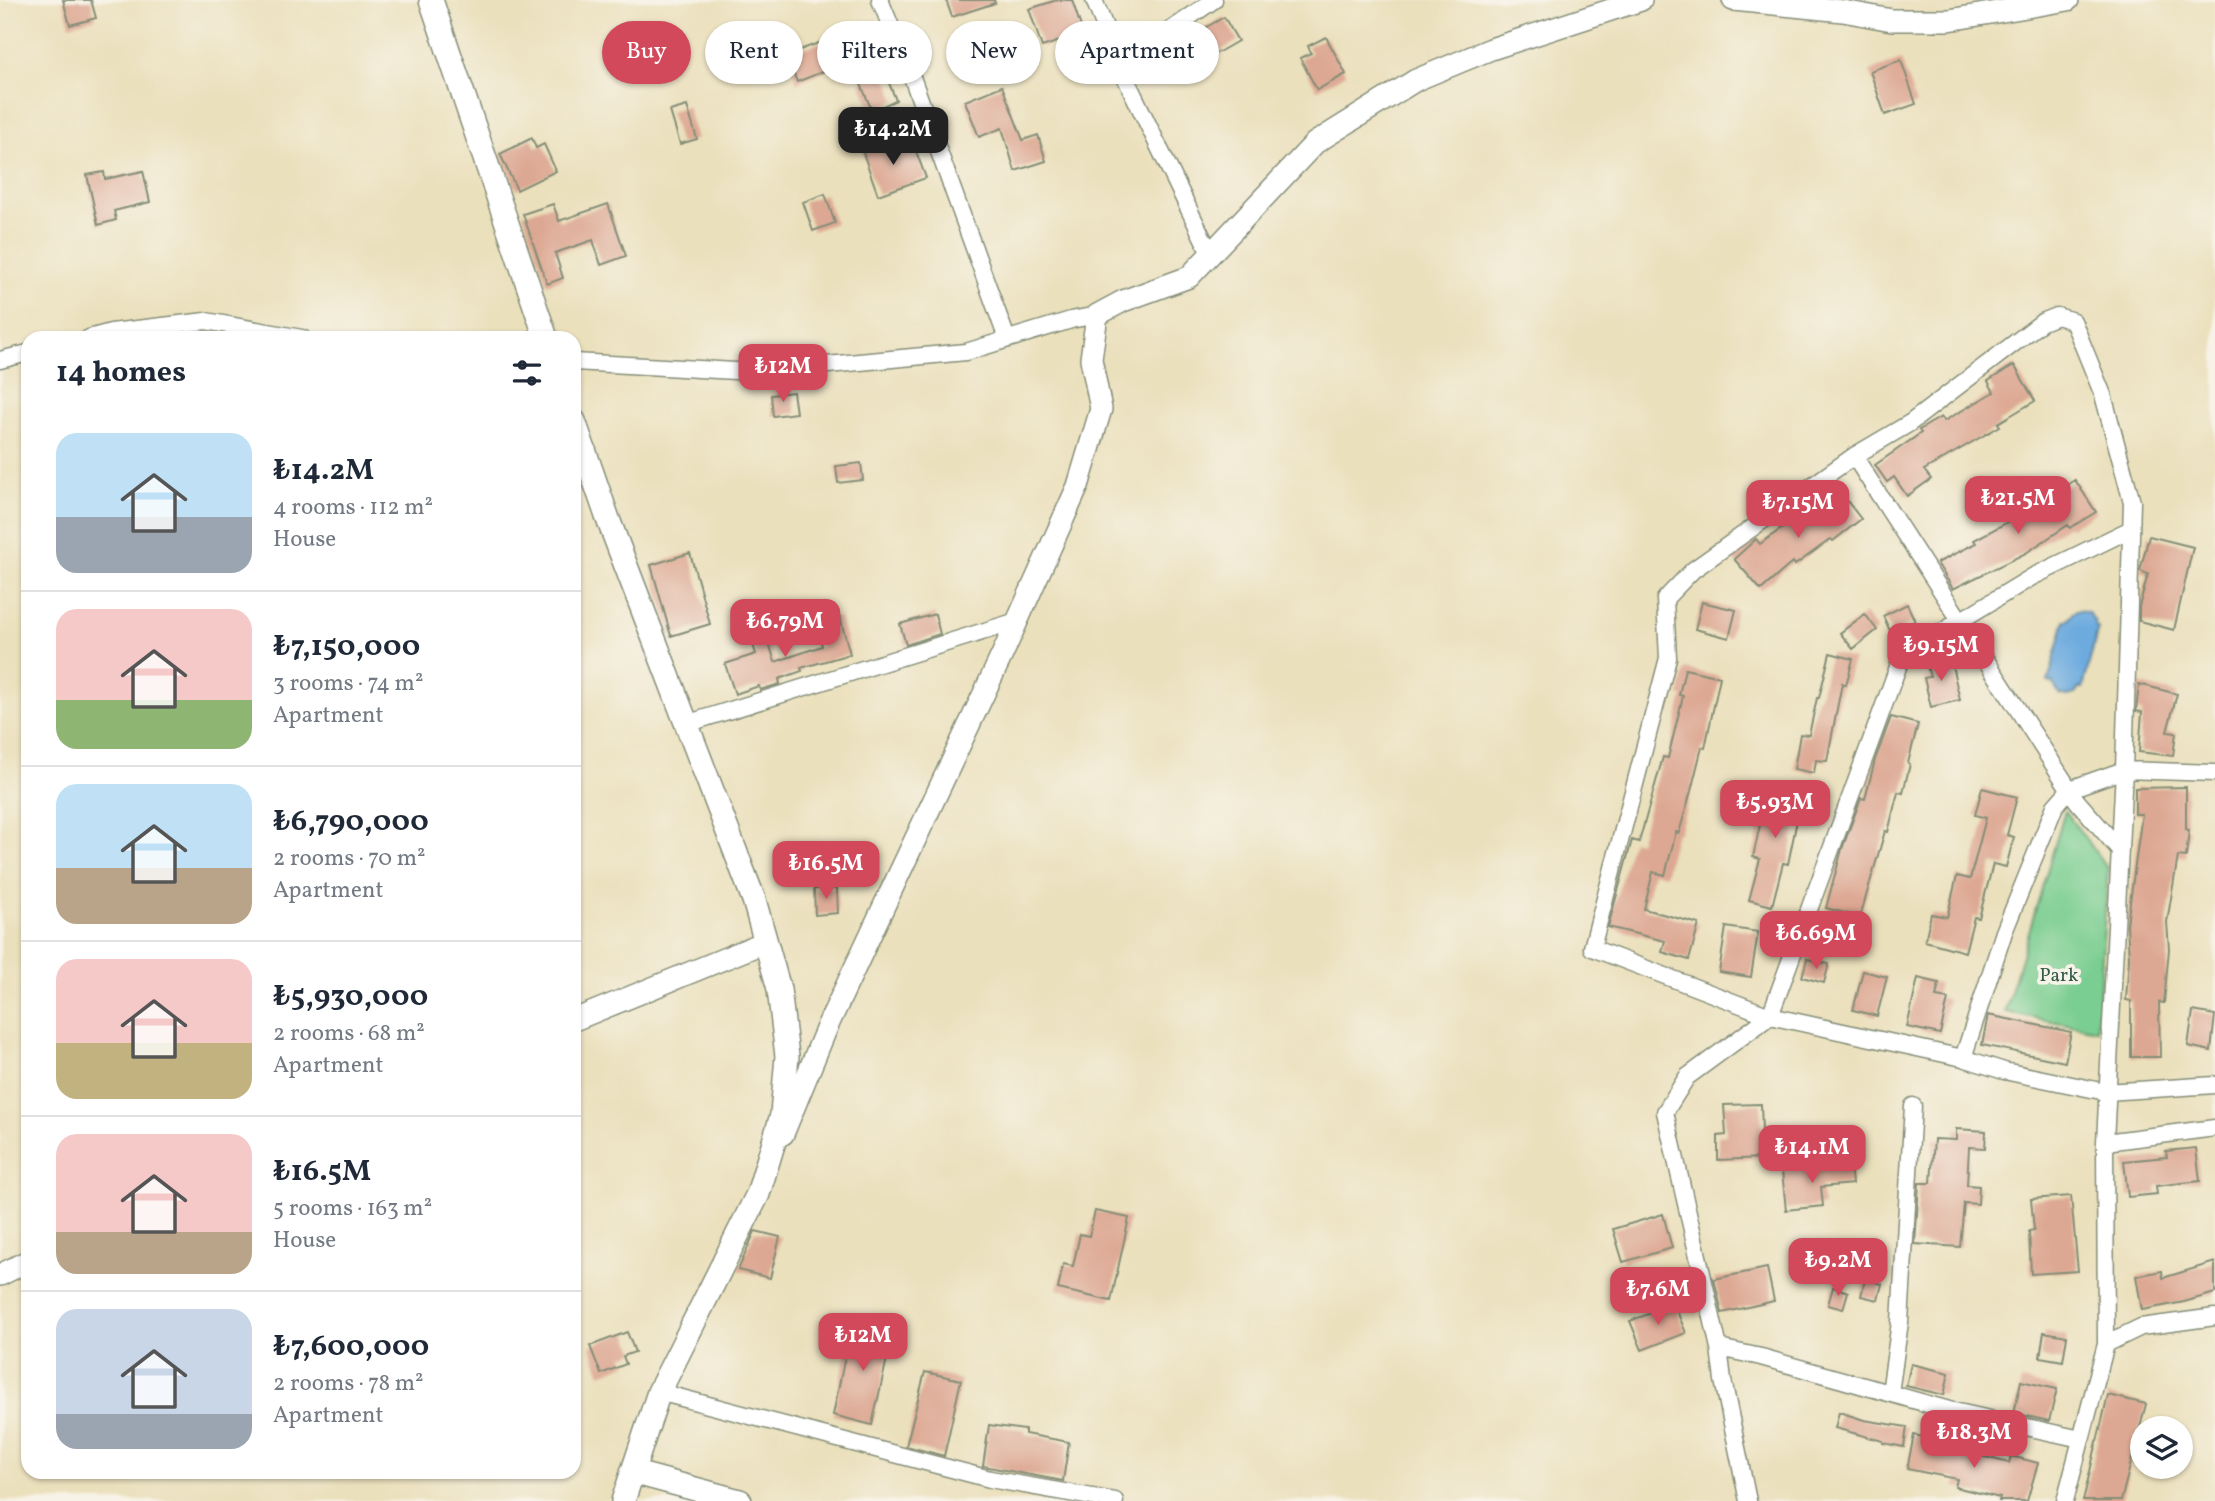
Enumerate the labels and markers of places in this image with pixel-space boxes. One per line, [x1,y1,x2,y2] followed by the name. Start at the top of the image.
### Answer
[836,108,950,167] pin: ₺14.2M
[742,344,824,404] pin: ₺12M
[1961,476,2075,536] pin: ₺21.5M
[1741,480,1855,540] pin: ₺7.15M
[728,600,842,659] pin: ₺6.79M
[1884,624,1998,683] pin: ₺9.15M
[1718,780,1832,840] pin: ₺5.93M
[769,842,883,901] pin: ₺16.5M
[1759,912,1873,971] pin: ₺6.69M
[1755,1126,1869,1185] pin: ₺14.1M
[1789,1238,1887,1298] pin: ₺9.2M
[1609,1268,1707,1327] pin: ₺7.6M
[822,1314,904,1373] pin: ₺12M
[1917,1410,2031,1470] pin: ₺18.3M

